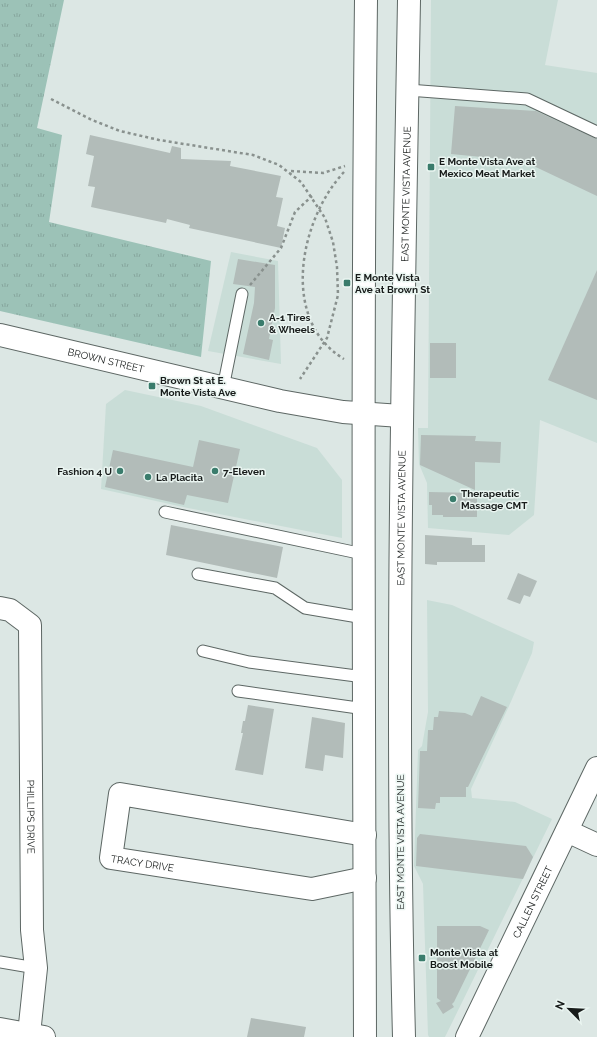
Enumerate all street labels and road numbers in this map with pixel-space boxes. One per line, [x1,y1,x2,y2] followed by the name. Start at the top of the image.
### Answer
[399,126,413,262] street label: EAST MONTE VISTA AVENUE
[67,346,145,375] street label: BROWN STREET
[395,450,408,586] street label: EAST MONTE VISTA AVENUE
[395,774,406,910] street label: EAST MONTE VISTA AVENUE
[25,780,37,854] street label: PHILLIPS DRIVE
[110,853,175,874] street label: TRACY DRIVE
[511,864,555,940] street label: CALLEN STREET

